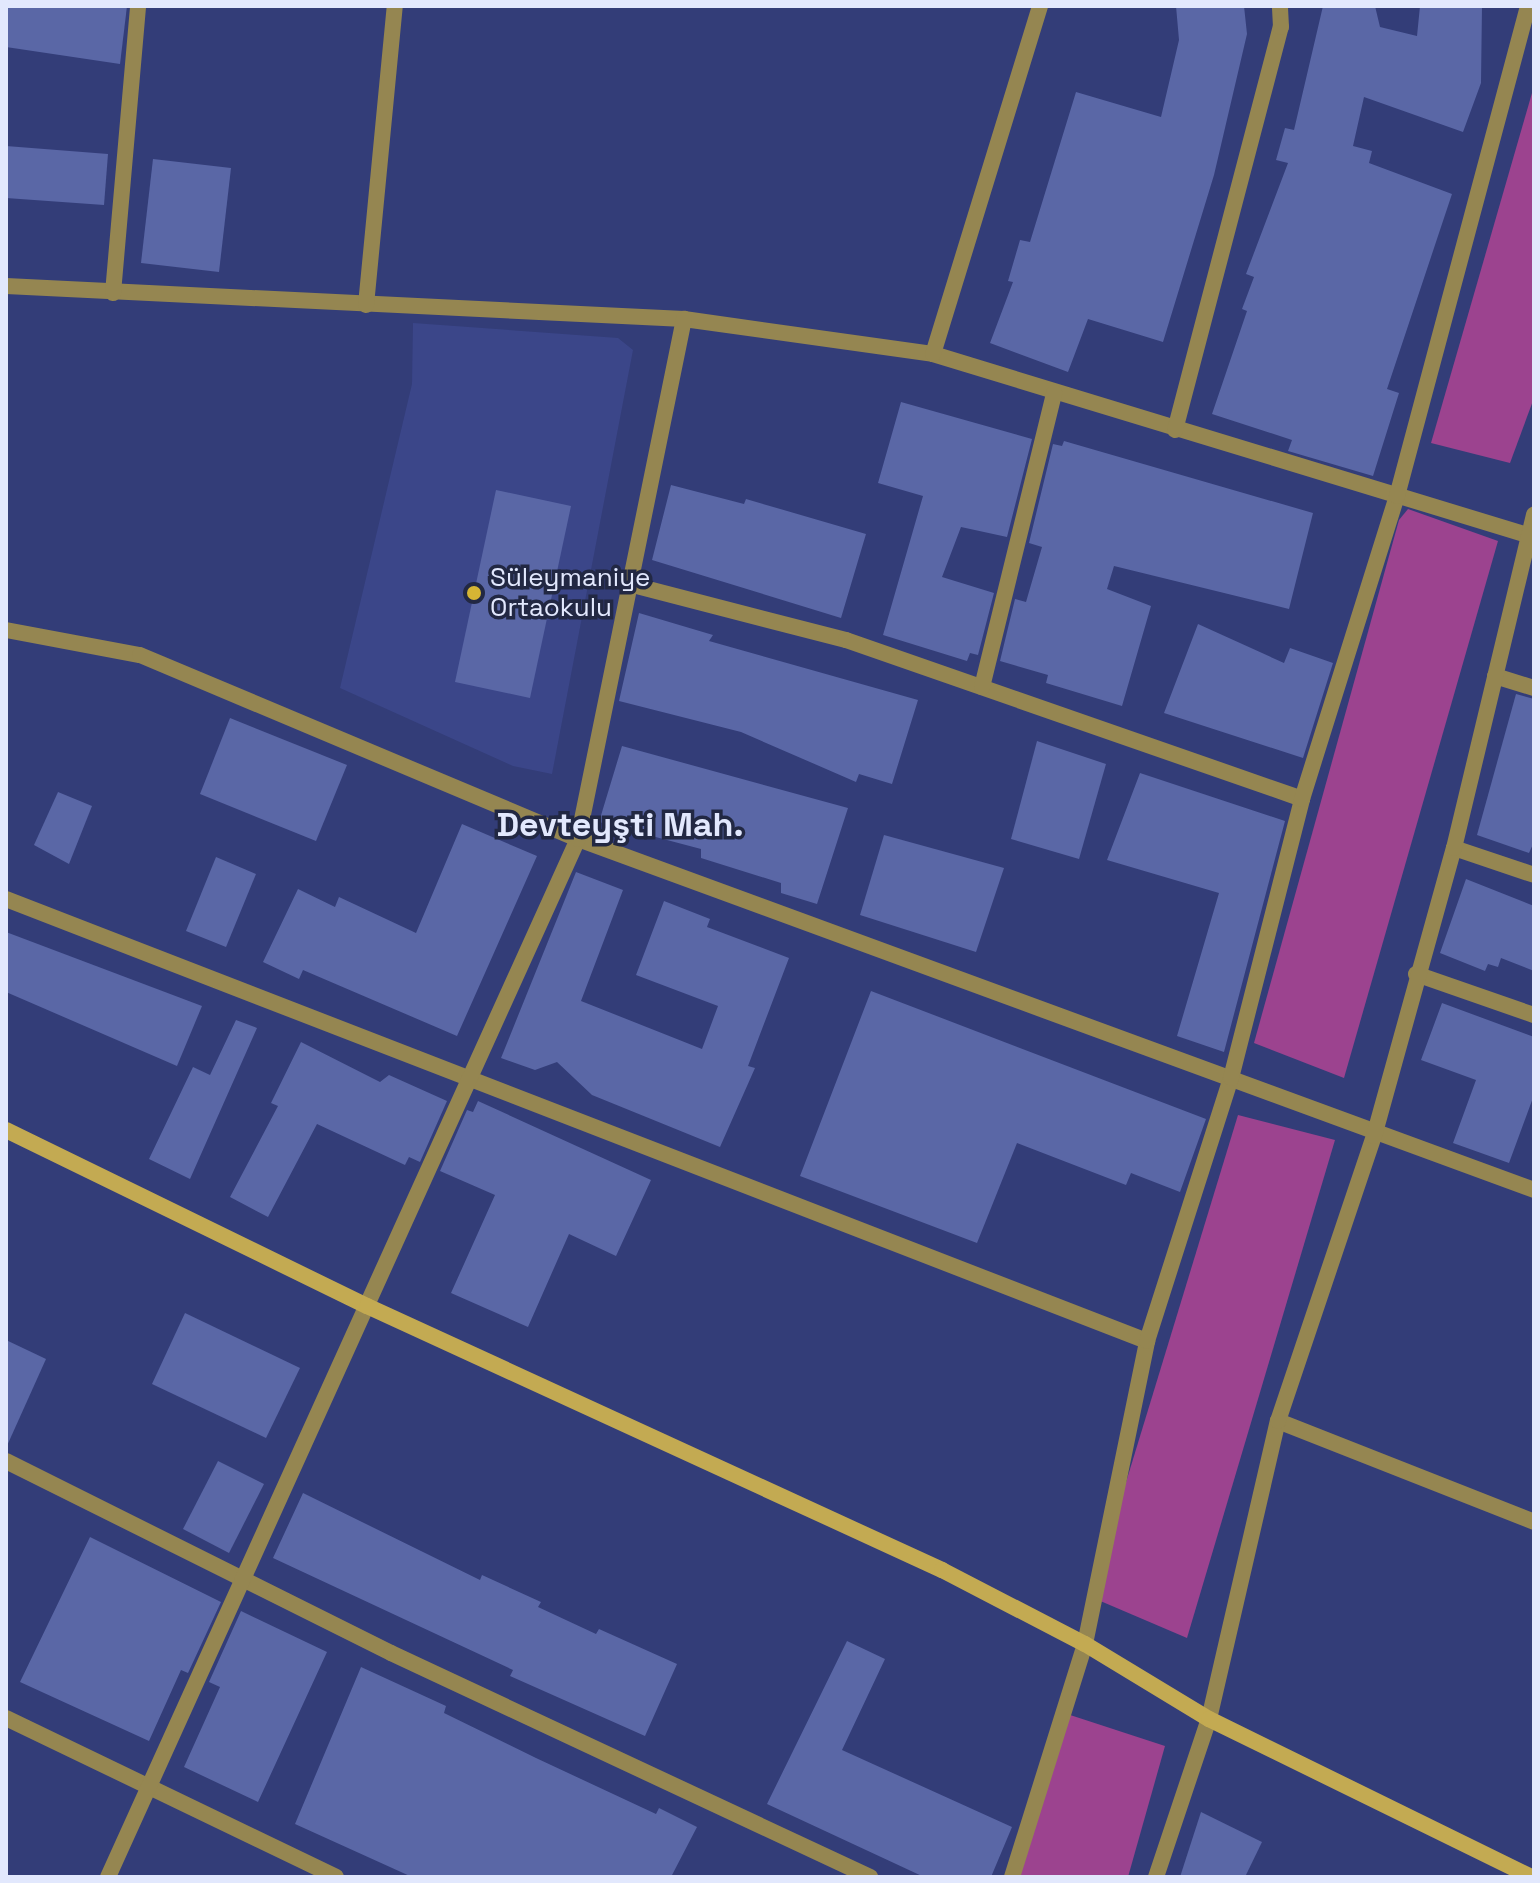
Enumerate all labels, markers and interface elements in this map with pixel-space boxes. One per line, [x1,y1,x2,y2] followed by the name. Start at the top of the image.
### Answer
[490,562,650,624] place label: Süleymaniye Ortaokulu
[465,584,483,602] marker: Süleymaniye Ortaokulu
[496,805,744,845] district label: Devteyşti Mah.

